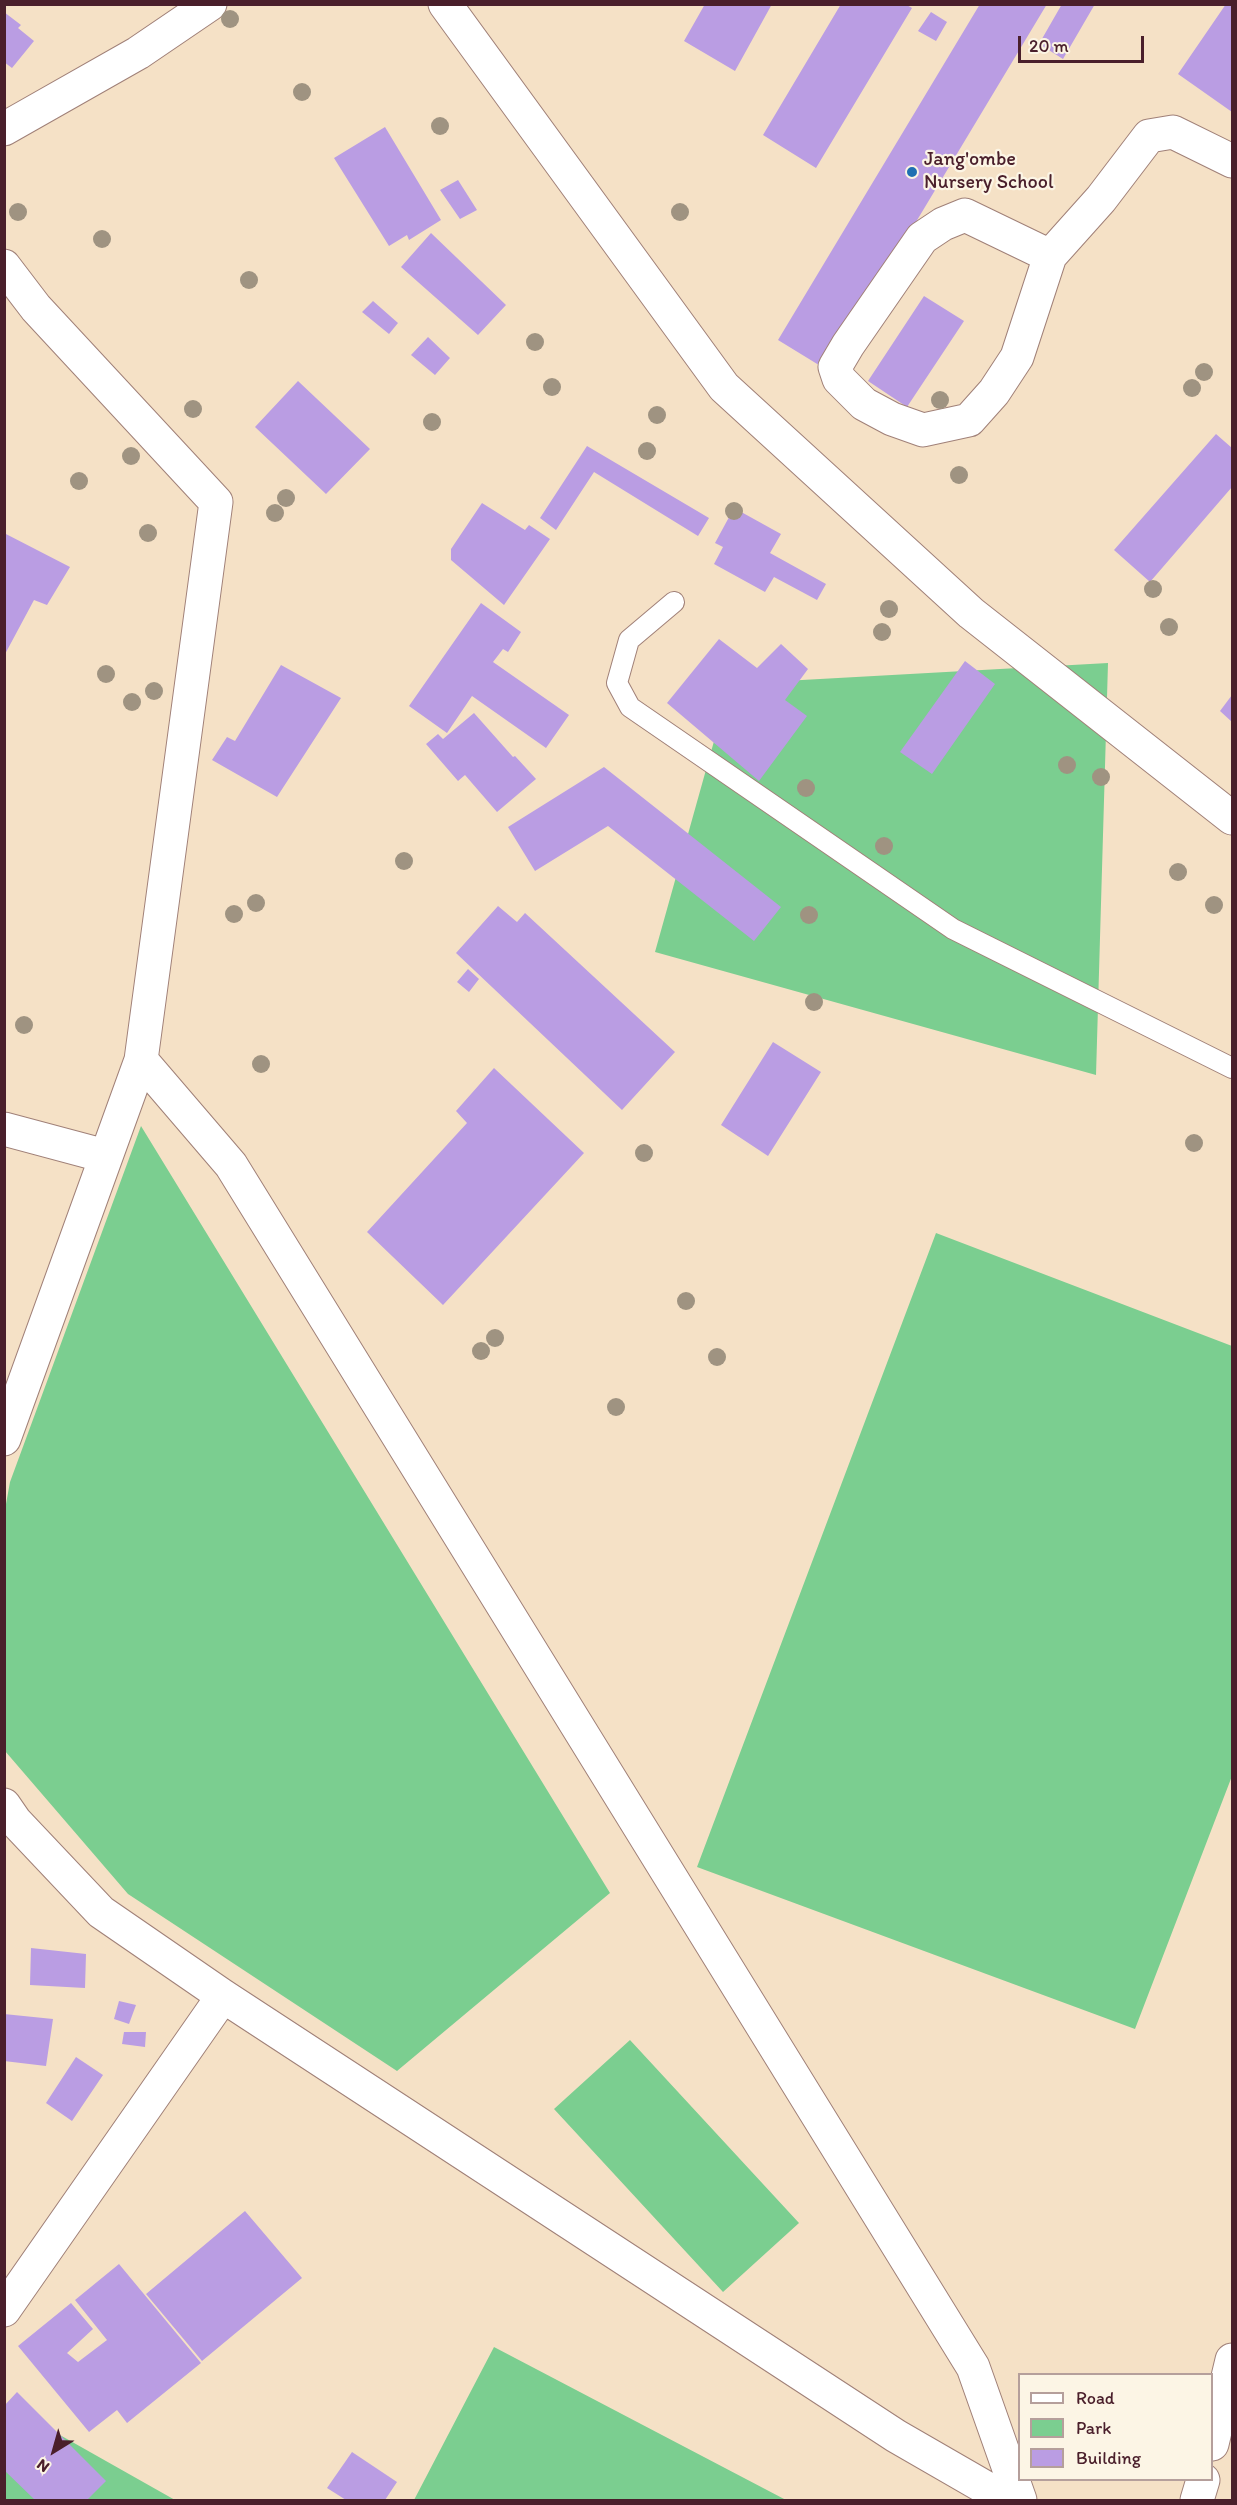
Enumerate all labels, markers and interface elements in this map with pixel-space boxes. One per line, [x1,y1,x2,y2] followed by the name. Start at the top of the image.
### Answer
[1021,24,1147,62] scale bar
[1029,35,1069,57] text: 20 m
[924,148,1054,195] place label: Jang'ombe Nursery School
[905,165,919,179] marker: Jang'ombe Nursery School
[1018,2373,1213,2481] legend
[1076,2387,1115,2409] text: Road
[1076,2417,1111,2439] text: Park
[24,2421,84,2481] north arrow
[1076,2447,1141,2469] text: Building
[33,2455,53,2477] text: N

